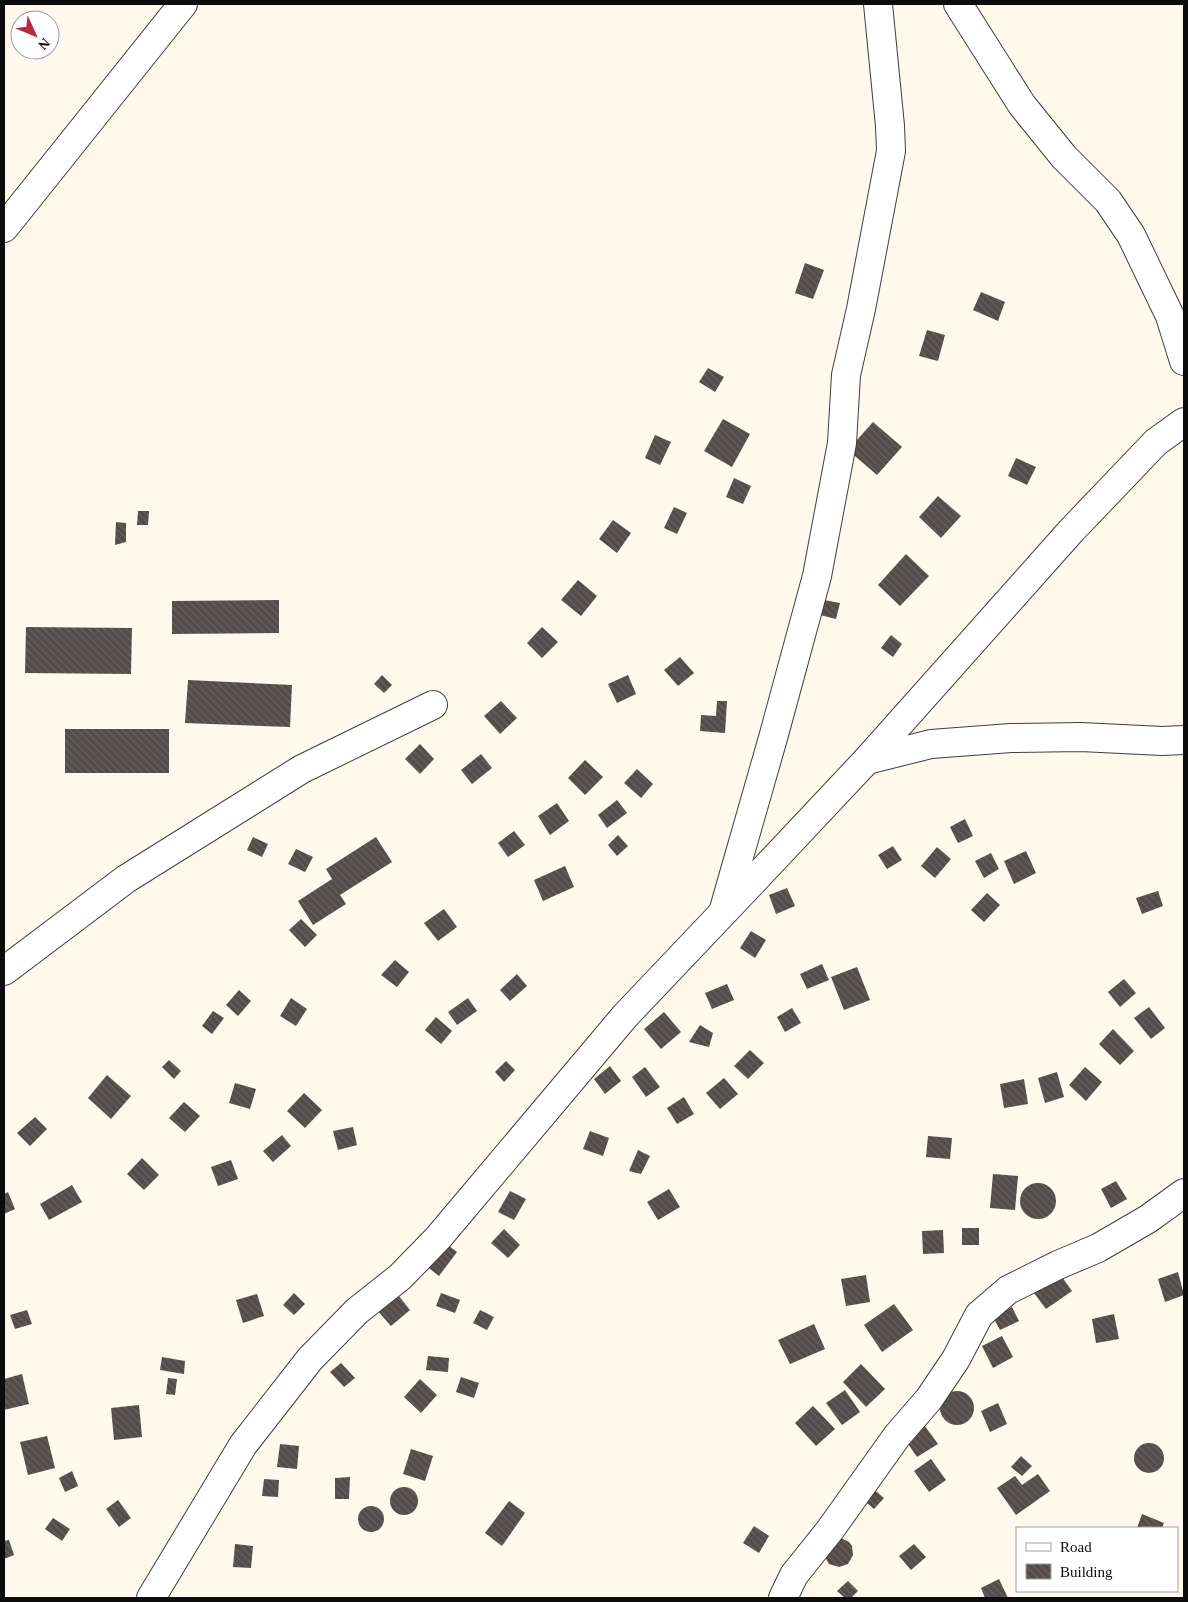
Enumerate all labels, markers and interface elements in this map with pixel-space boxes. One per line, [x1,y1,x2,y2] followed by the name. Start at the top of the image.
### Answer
[10,10,60,60] north arrow
[35,35,53,53] text: N
[1016,1527,1178,1592] legend
[1060,1539,1092,1555] text: Road
[1060,1564,1113,1580] text: Building

